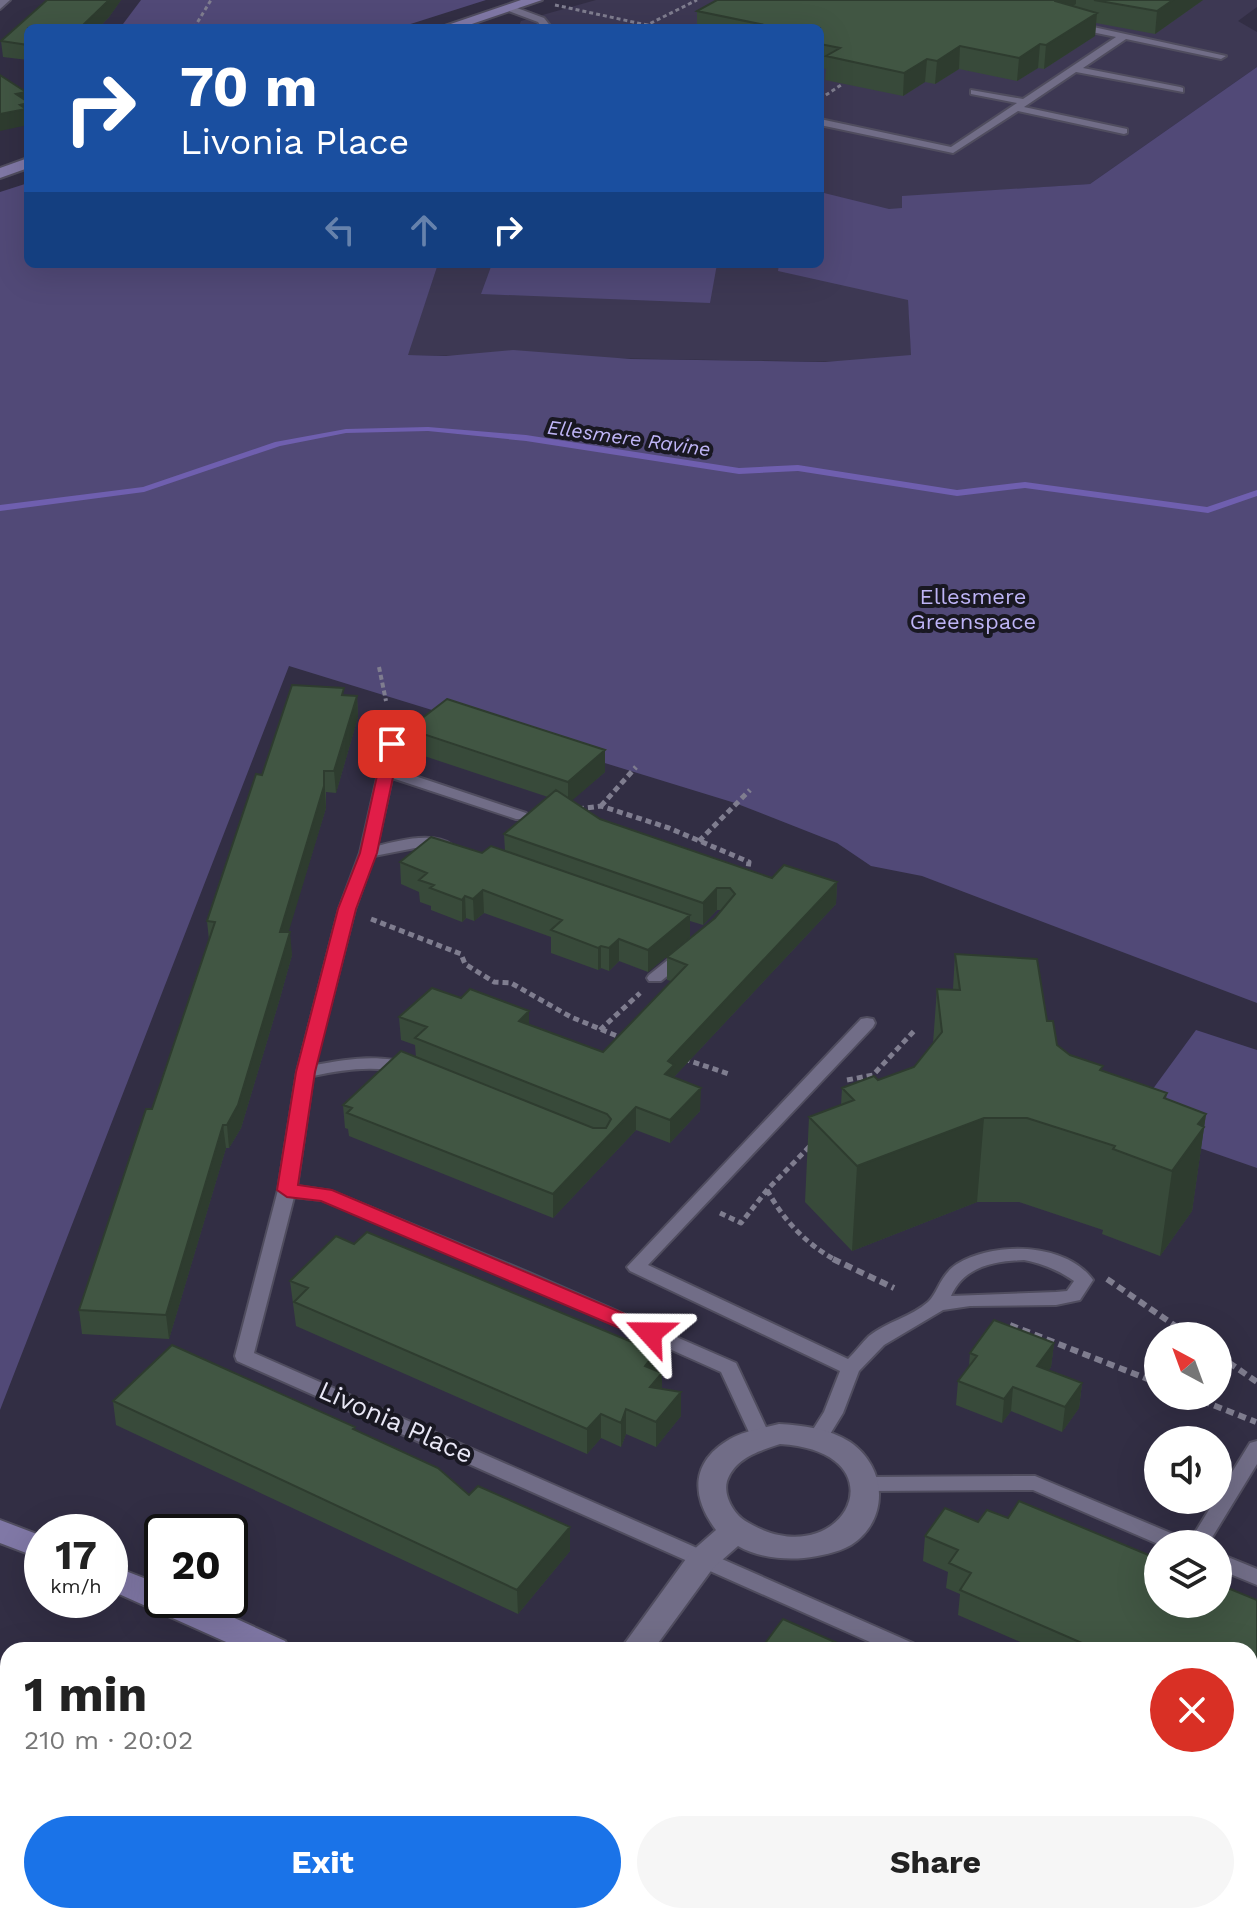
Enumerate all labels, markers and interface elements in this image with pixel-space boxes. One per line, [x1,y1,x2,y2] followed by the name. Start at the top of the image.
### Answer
[180,54,317,120] text: 70 m
[48,56,152,160] icon: right
[180,121,409,163] text: Livonia Place
[318,208,362,252] icon: left
[402,208,446,252] icon: ahead
[486,208,530,252] icon: right
[546,415,712,461] water label: Ellesmere Ravine
[910,584,1036,634] park label: Ellesmere Greenspace
[358,710,426,778] pin
[370,722,414,766] icon: arrive
[608,1291,692,1375] position arrow
[1144,1322,1232,1410] north arrow
[1144,1322,1232,1618] map controls
[314,1375,478,1469] street label: Livonia Place
[1144,1426,1232,1514] button: sound
[144,1514,248,1618] speed limit sign: 20
[1144,1530,1232,1618] button: layers
[55,1532,97,1579] text: 17
[50,1574,102,1598] text: km/h
[24,1666,147,1723] text: 1 min
[1150,1668,1234,1752] button: close
[24,1725,193,1755] text: 210 m · 20:02
[24,1816,621,1908] button: Exit
[637,1816,1234,1908] button: Share

